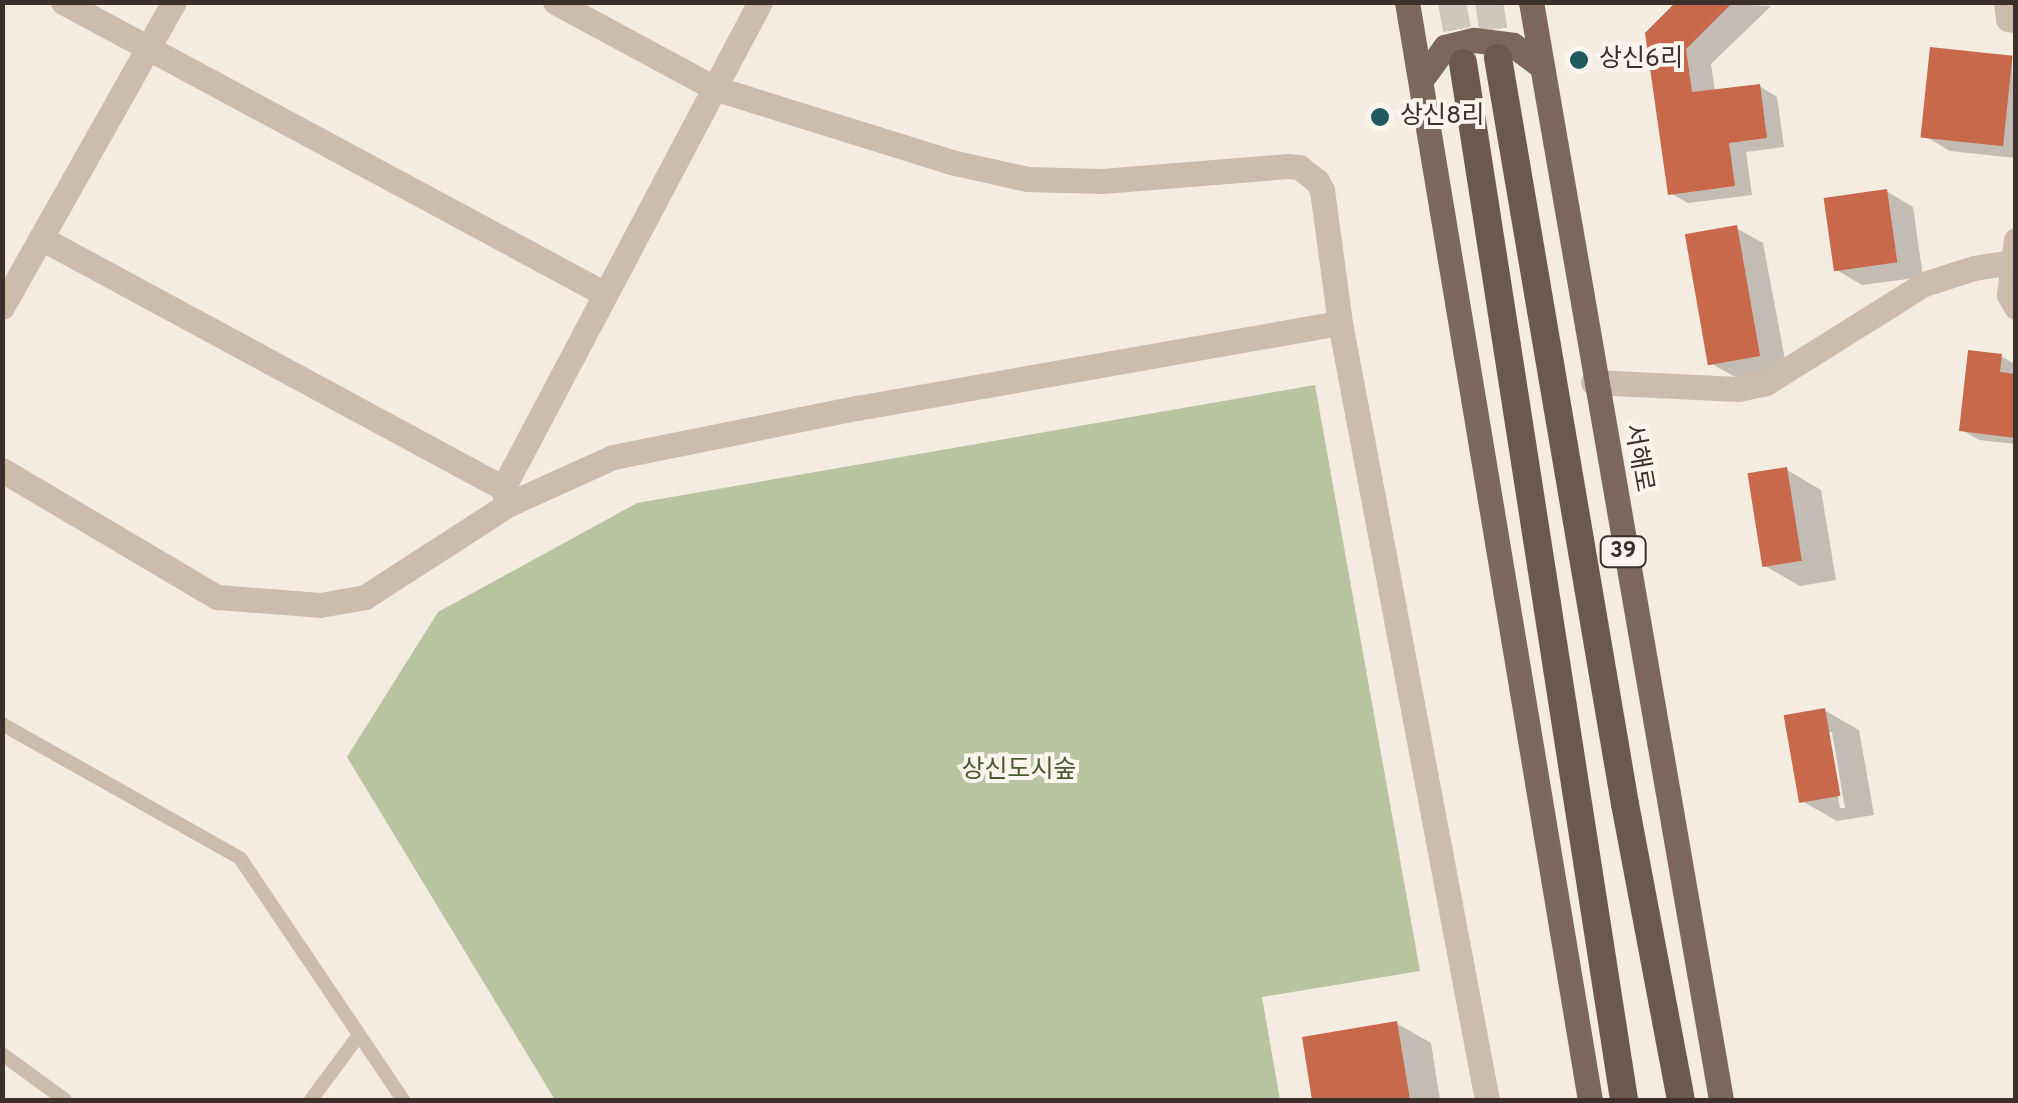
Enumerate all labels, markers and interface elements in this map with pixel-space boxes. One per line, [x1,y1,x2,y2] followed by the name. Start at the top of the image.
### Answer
[1599,45,1683,75] place label: 상신6리
[1568,49,1590,71] marker: 상신6리
[1400,102,1484,132] place label: 상신8리
[1369,106,1391,128] marker: 상신8리
[1616,421,1658,495] street label: 서해로
[1598,535,1648,569] road number: 39
[962,756,1076,786] park label: 상신도시숲

